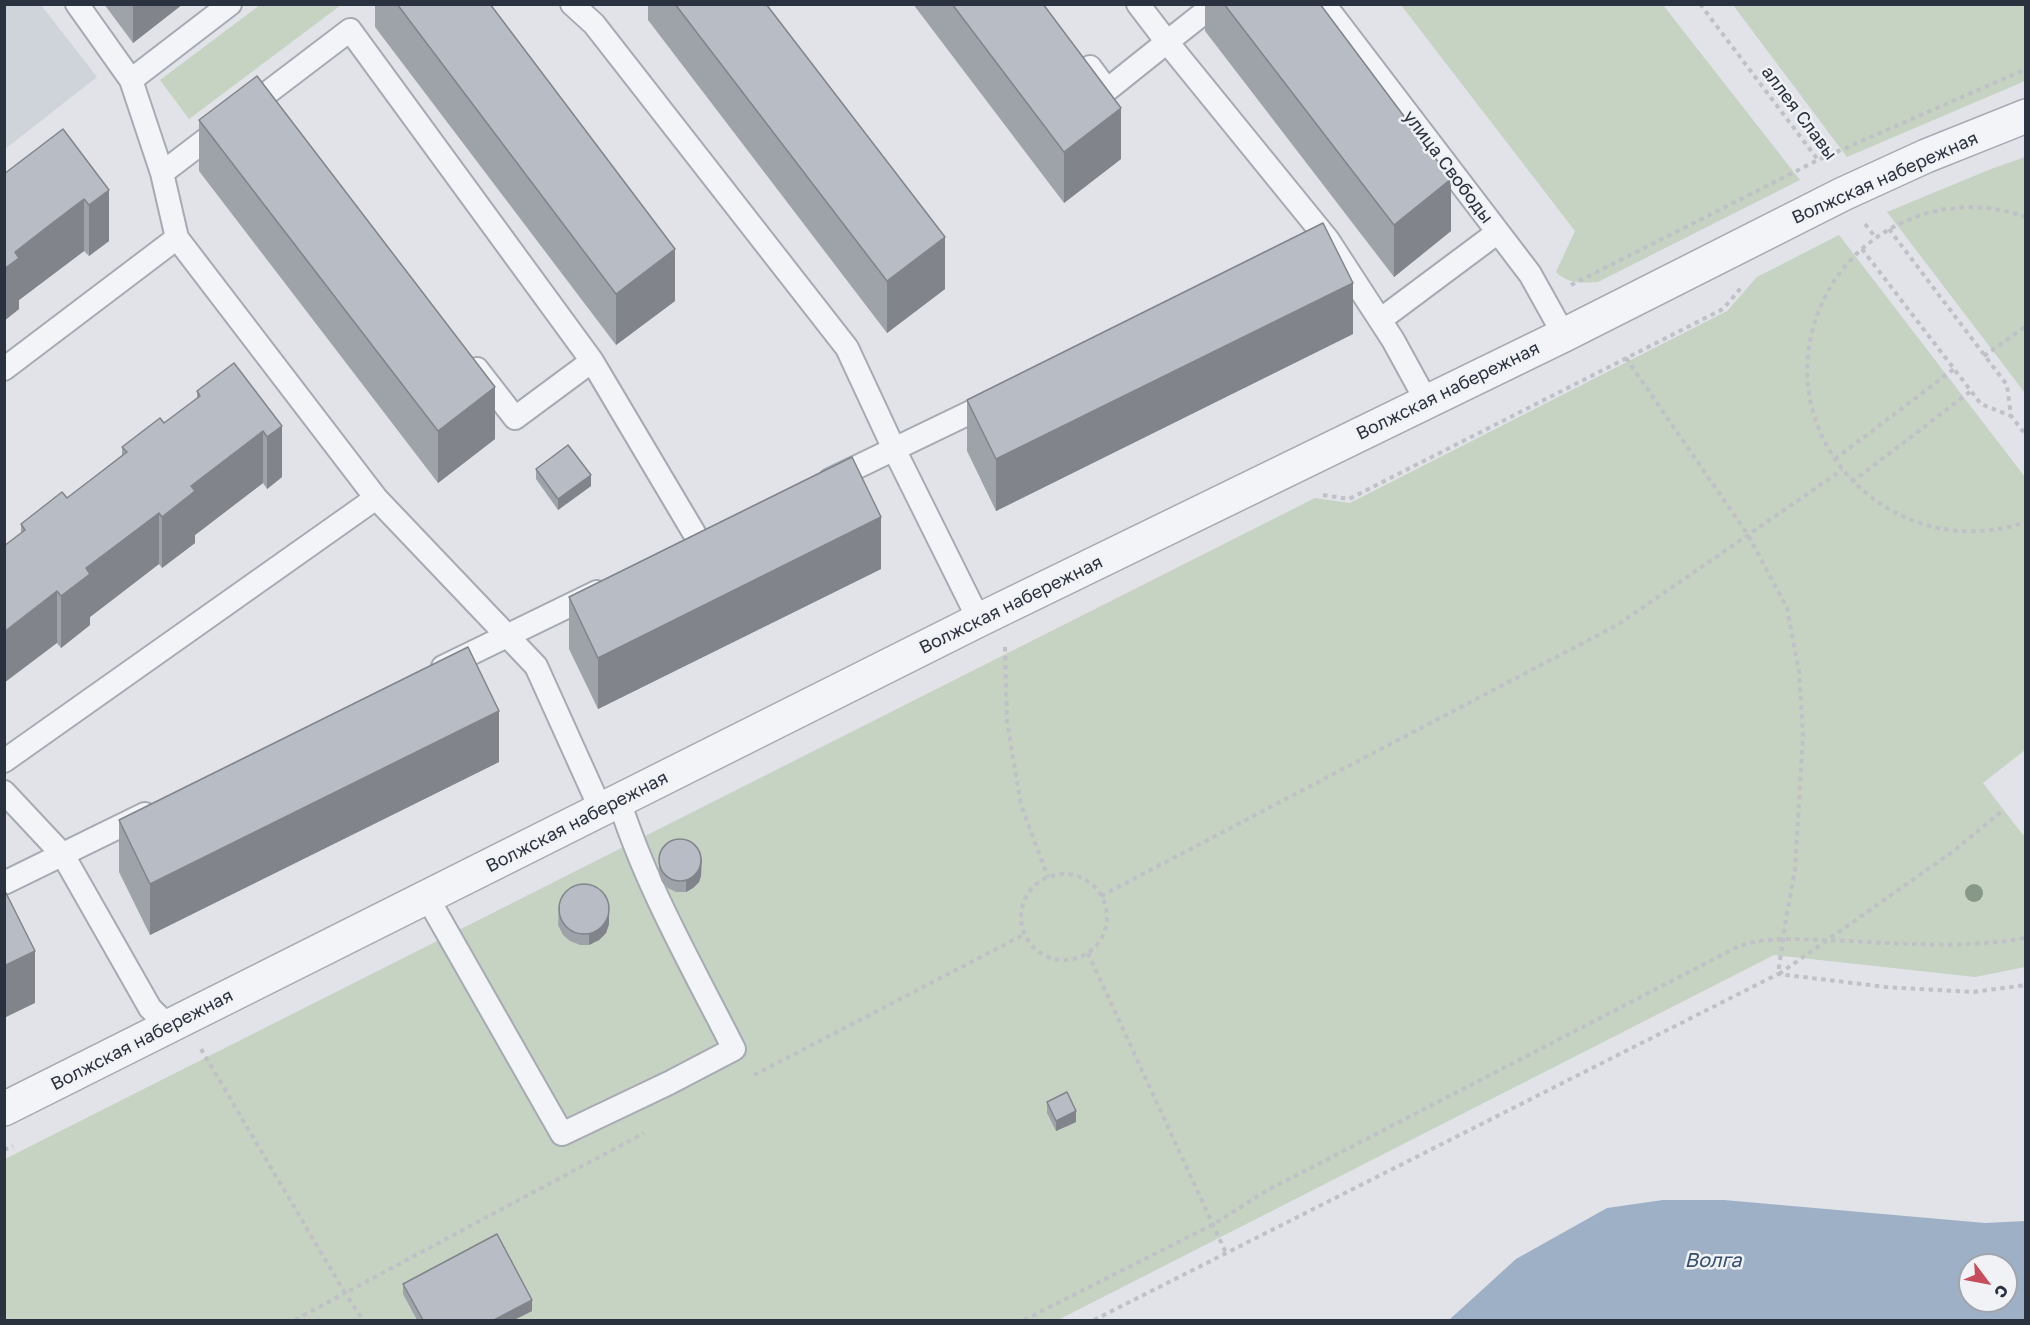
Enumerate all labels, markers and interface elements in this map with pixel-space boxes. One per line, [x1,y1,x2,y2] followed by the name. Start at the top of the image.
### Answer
[1757,62,1841,164] street label: аллея Славы
[1399,106,1497,228] street label: улица Свободы
[1789,127,1981,229] street label: Волжская набережная
[1353,337,1543,445] street label: Волжская набережная
[916,551,1106,659] street label: Волжская набережная
[482,767,672,877] street label: Волжская набережная
[47,985,237,1095] street label: Волжская набережная
[1685,1249,1741,1273] water label: Волга
[1958,1253,2018,1313] north arrow
[1990,1281,2013,1302] text: С

